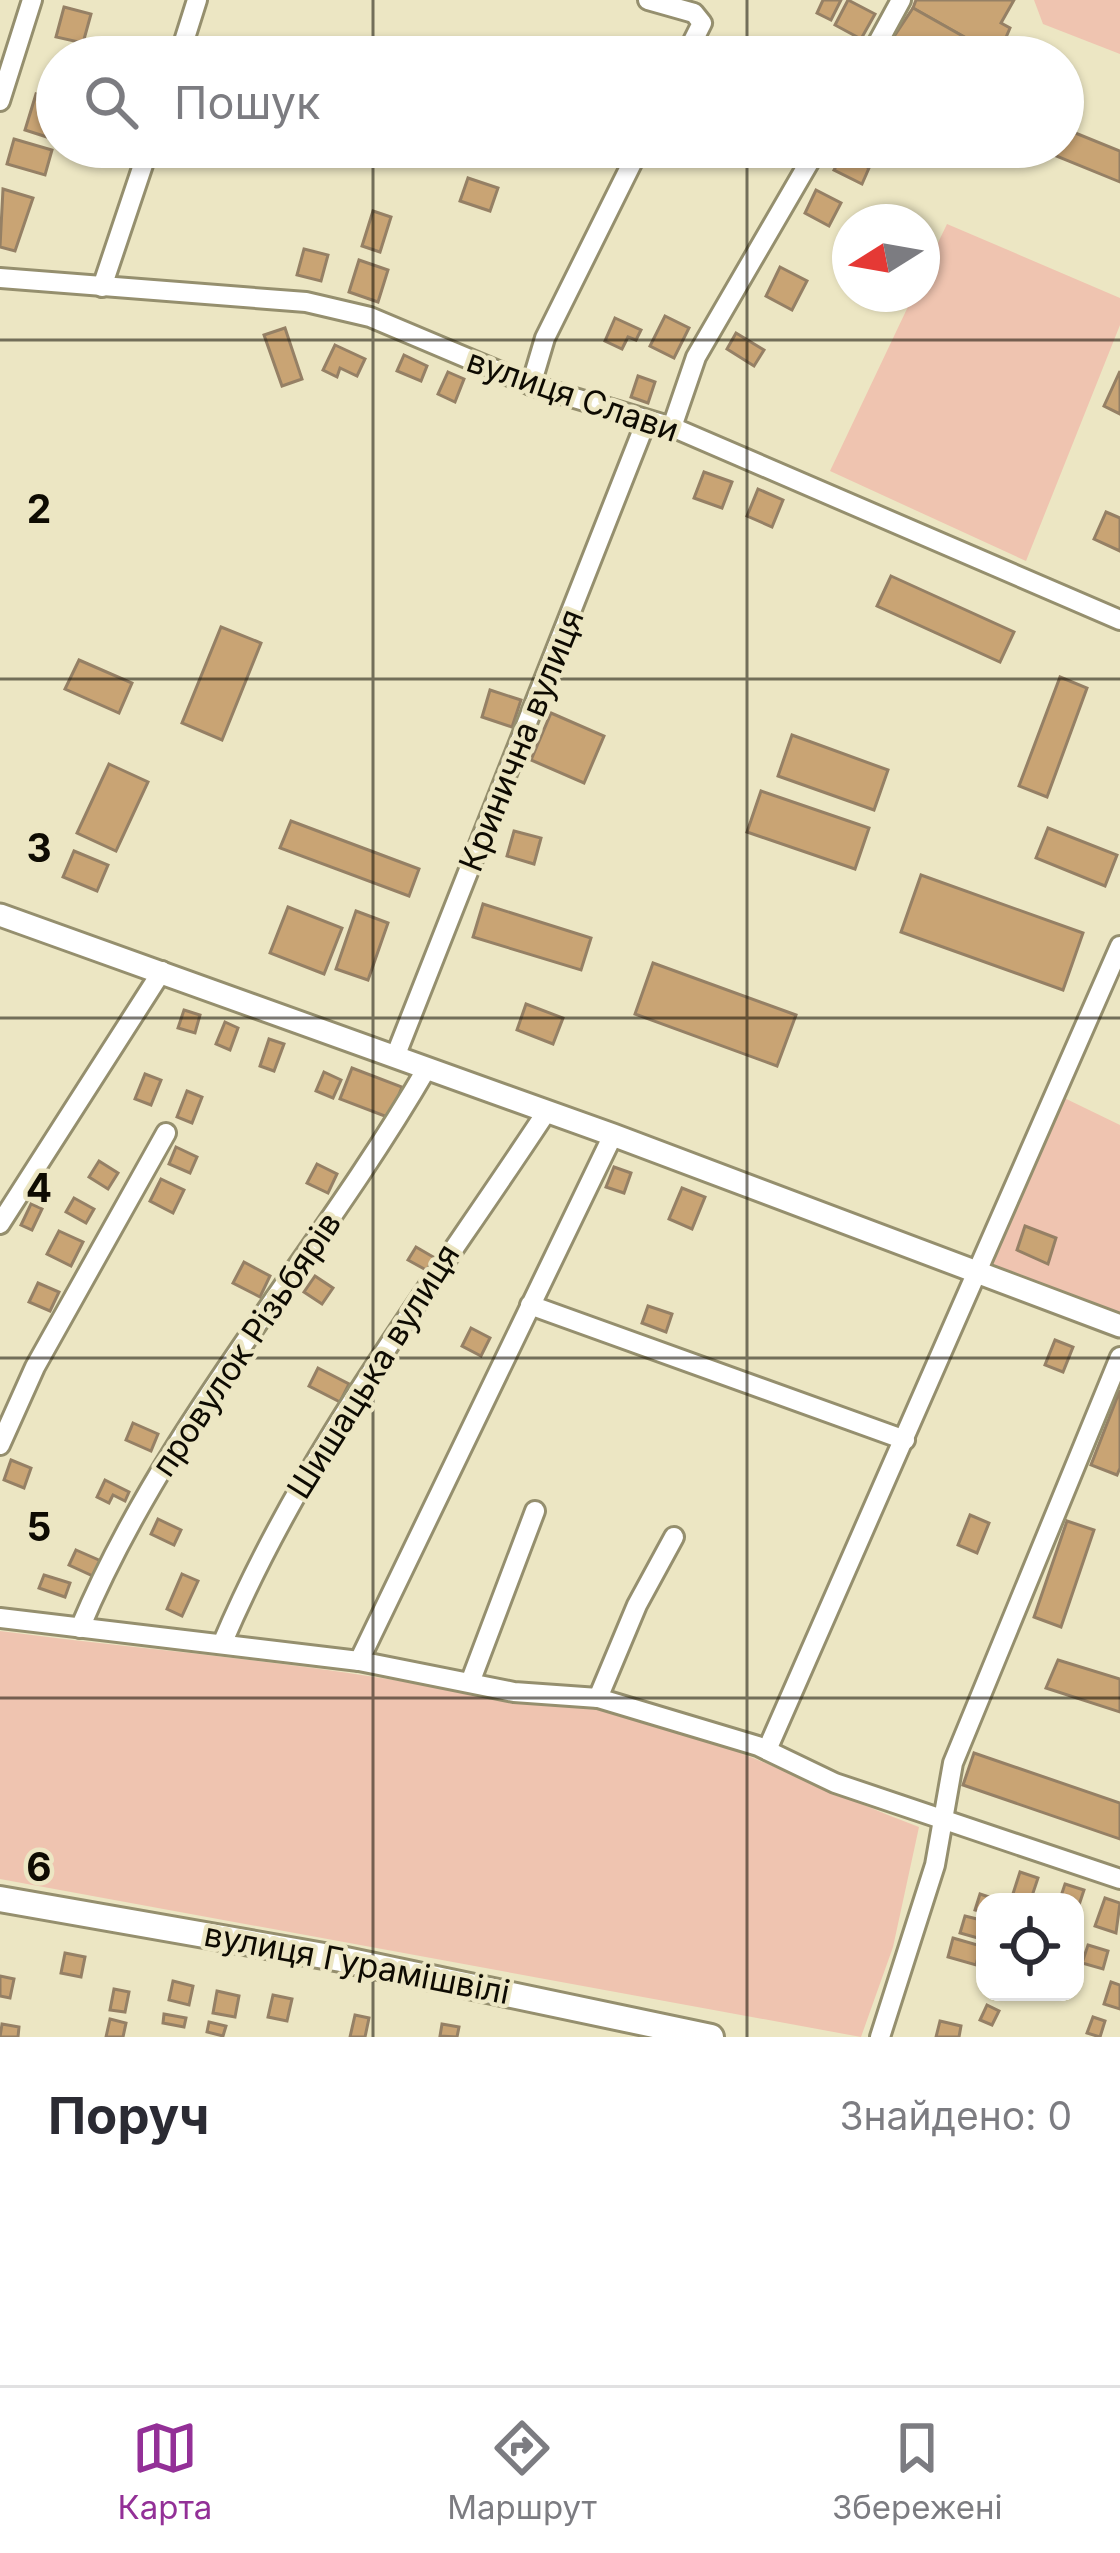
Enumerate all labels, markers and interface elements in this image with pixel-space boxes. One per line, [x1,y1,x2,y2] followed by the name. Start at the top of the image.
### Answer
[36,36,1084,168] search box
[78,69,144,135] icon: search
[174,75,320,130] text: Пошук
[832,204,940,312] north arrow
[462,340,684,450] street label: вулиця Слави
[27,485,51,532] text: 2
[450,603,592,877] street label: Кринична вулиця
[26,824,52,871] text: 3
[26,1164,52,1211] text: 4
[143,1205,349,1483] street label: провулок Різьбярів
[278,1236,468,1506] street label: Шишацька вулиця
[27,1503,51,1550] text: 5
[26,1843,52,1890] text: 6
[976,1893,1084,2001] map controls
[976,1893,1084,2001] button: locate
[201,1914,513,2012] street label: вулиця Гурамішвілі
[48,2085,209,2146] text: Поруч
[839,2092,1072,2139] text: Знайдено: 0
[117,2415,212,2527] tab: Карта
[447,2415,597,2527] tab: Маршрут
[832,2415,1003,2527] tab: Збережені

